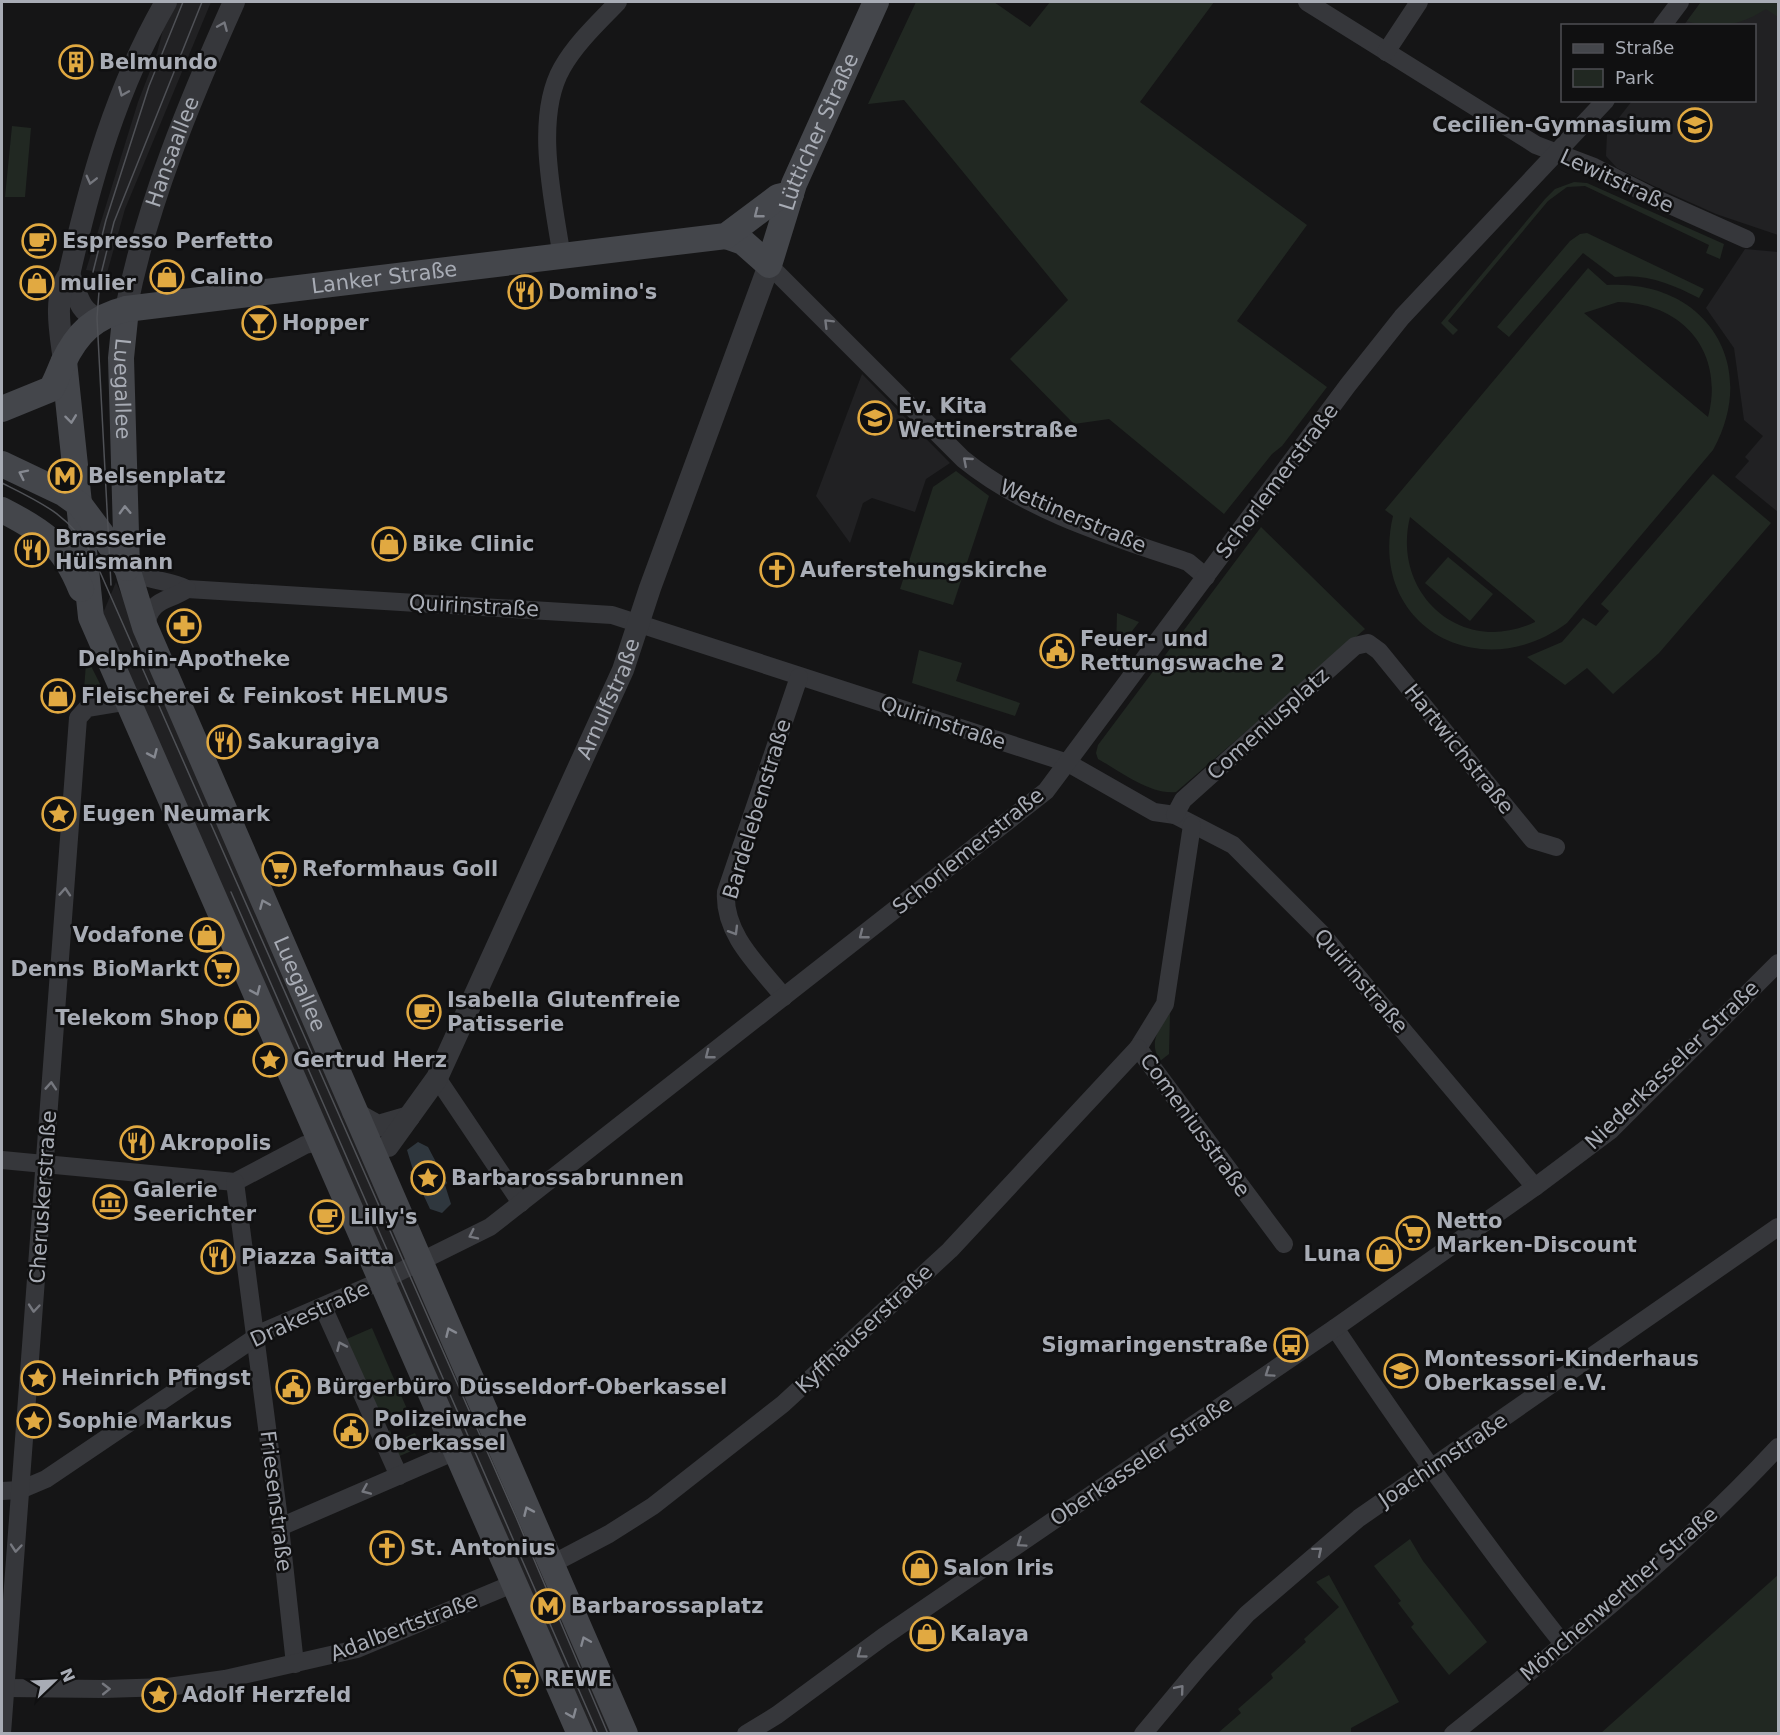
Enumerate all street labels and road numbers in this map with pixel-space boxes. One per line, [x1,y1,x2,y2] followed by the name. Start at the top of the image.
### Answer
[775,49,863,214] street label: Lütticher Straße
[141,93,204,210] street label: Hansaallee
[1556,144,1678,218] street label: Lewitstraße
[310,257,458,298] street label: Lanker Straße
[109,337,135,440] street label: Luegallee
[1211,399,1343,563] street label: Schorlemerstraße
[996,474,1150,558] street label: Wettinerstraße
[408,591,540,621] street label: Quirinstraße
[572,635,645,763] street label: Arnulfstraße
[1202,663,1334,785] street label: Comeniusplatz
[1399,679,1519,819] street label: Hartwichstraße
[877,691,1009,755] street label: Quirinstraße
[718,716,796,902] street label: Bardelebenstraße
[888,783,1048,919] street label: Schorlemerstraße
[1309,924,1413,1038] street label: Quirinstraße
[269,933,331,1035] street label: Luegallee
[1580,976,1764,1154] street label: Niederkasseler Straße
[1135,1049,1255,1201] street label: Comeniusstraße
[25,1110,61,1284] street label: Cheruskerstraße
[791,1260,937,1398] street label: Kyffhäuserstraße
[247,1276,373,1352] street label: Drakestraße
[1046,1391,1236,1531] street label: Oberkasseler Straße
[1372,1408,1512,1513] street label: Joachimstraße
[255,1429,297,1573] street label: Friesenstraße
[1516,1502,1722,1686] street label: Mönchenwerther Straße
[327,1588,481,1666] street label: Adalbertstraße

